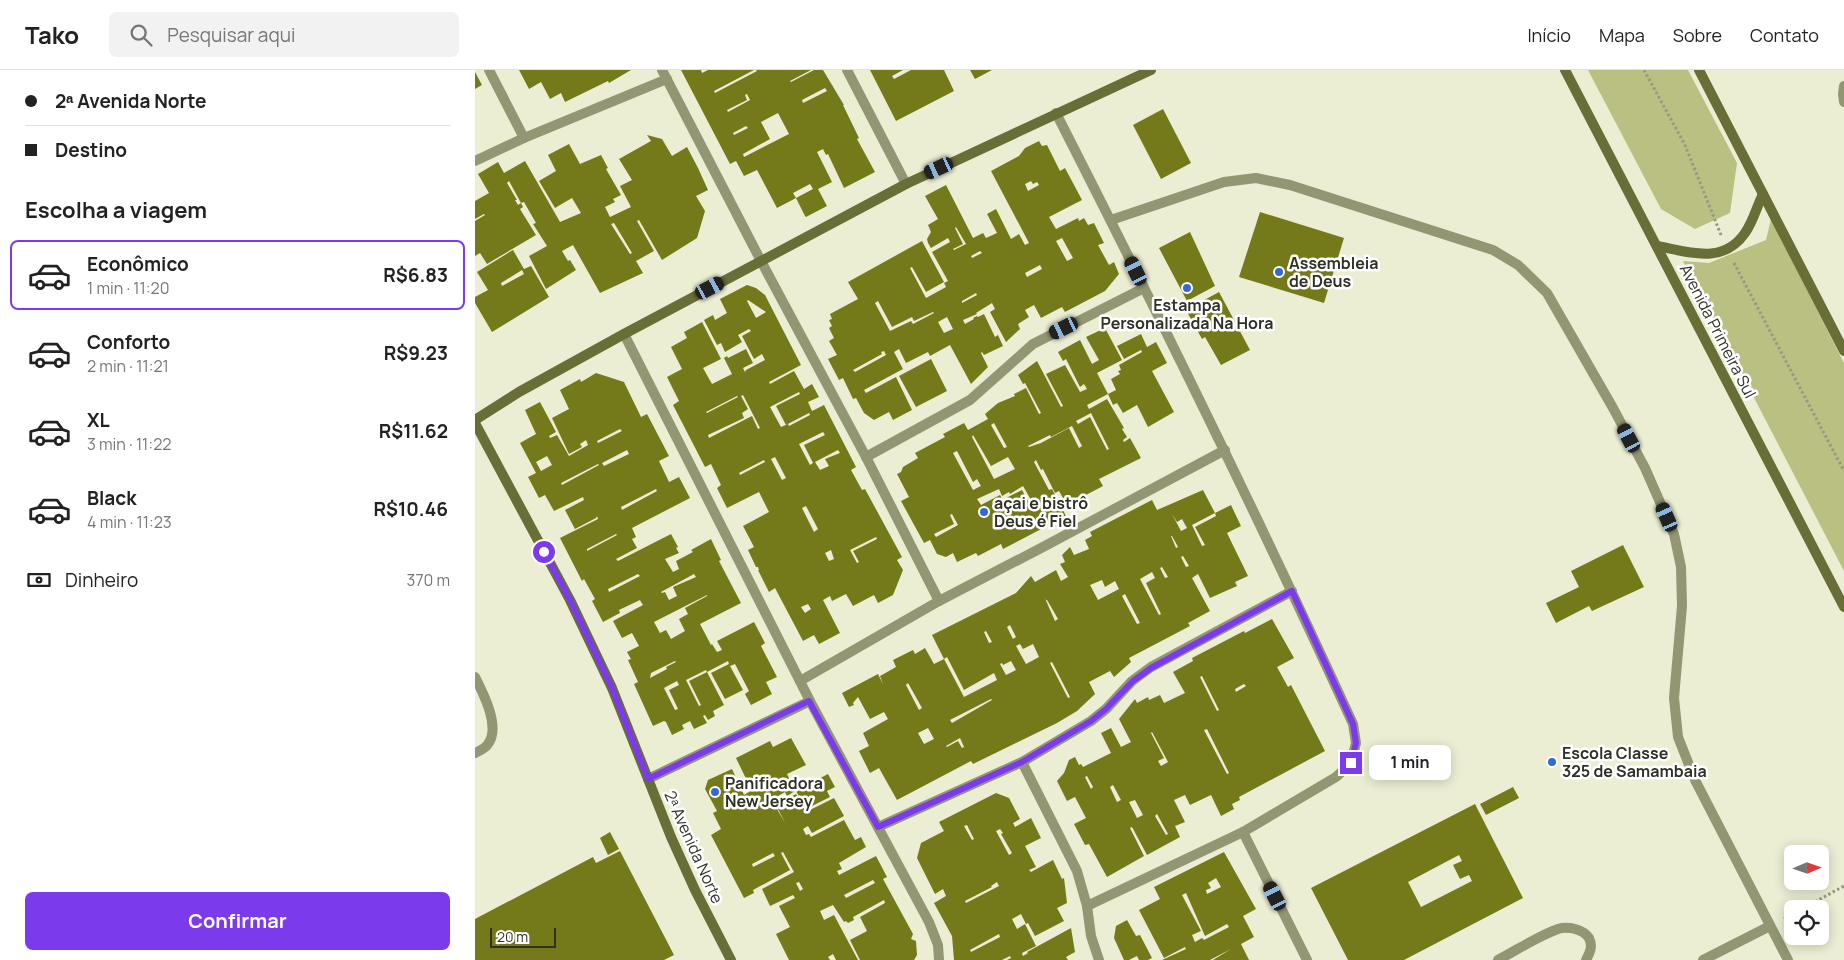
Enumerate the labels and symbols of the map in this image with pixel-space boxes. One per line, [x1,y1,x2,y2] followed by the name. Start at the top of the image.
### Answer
[922,155,955,181] car
[1289,252,1379,292] place label: Assembleia de Deus
[1122,254,1149,288] car
[1675,260,1761,402] street label: Avenida Primeira Sul
[1273,266,1285,278] marker: Assembleia de Deus
[693,274,726,302] car
[1181,282,1193,294] marker: Estampa Personalizada Na Hora
[1101,294,1273,334] place label: Estampa Personalizada Na Hora
[1047,315,1080,341] car
[1615,421,1642,455] car
[994,492,1088,532] place label: açai e bistrô Deus é Fiel
[1654,500,1679,534] car
[978,506,990,518] marker: açai e bistrô Deus é Fiel
[533,541,555,563] route start
[1562,742,1707,782] place label: Escola Classe 325 de Samambaia
[1369,746,1451,780] callout: 1 min
[1340,752,1362,774] route end
[1546,756,1558,768] marker: Escola Classe 325 de Samambaia
[725,772,823,812] place label: Panificadora New Jersey
[709,786,721,798] marker: Panificadora New Jersey
[659,787,729,907] street label: 2ᵃ Avenida Norte
[1784,845,1829,890] north arrow
[1261,879,1288,913] car
[490,925,556,948] scale bar

